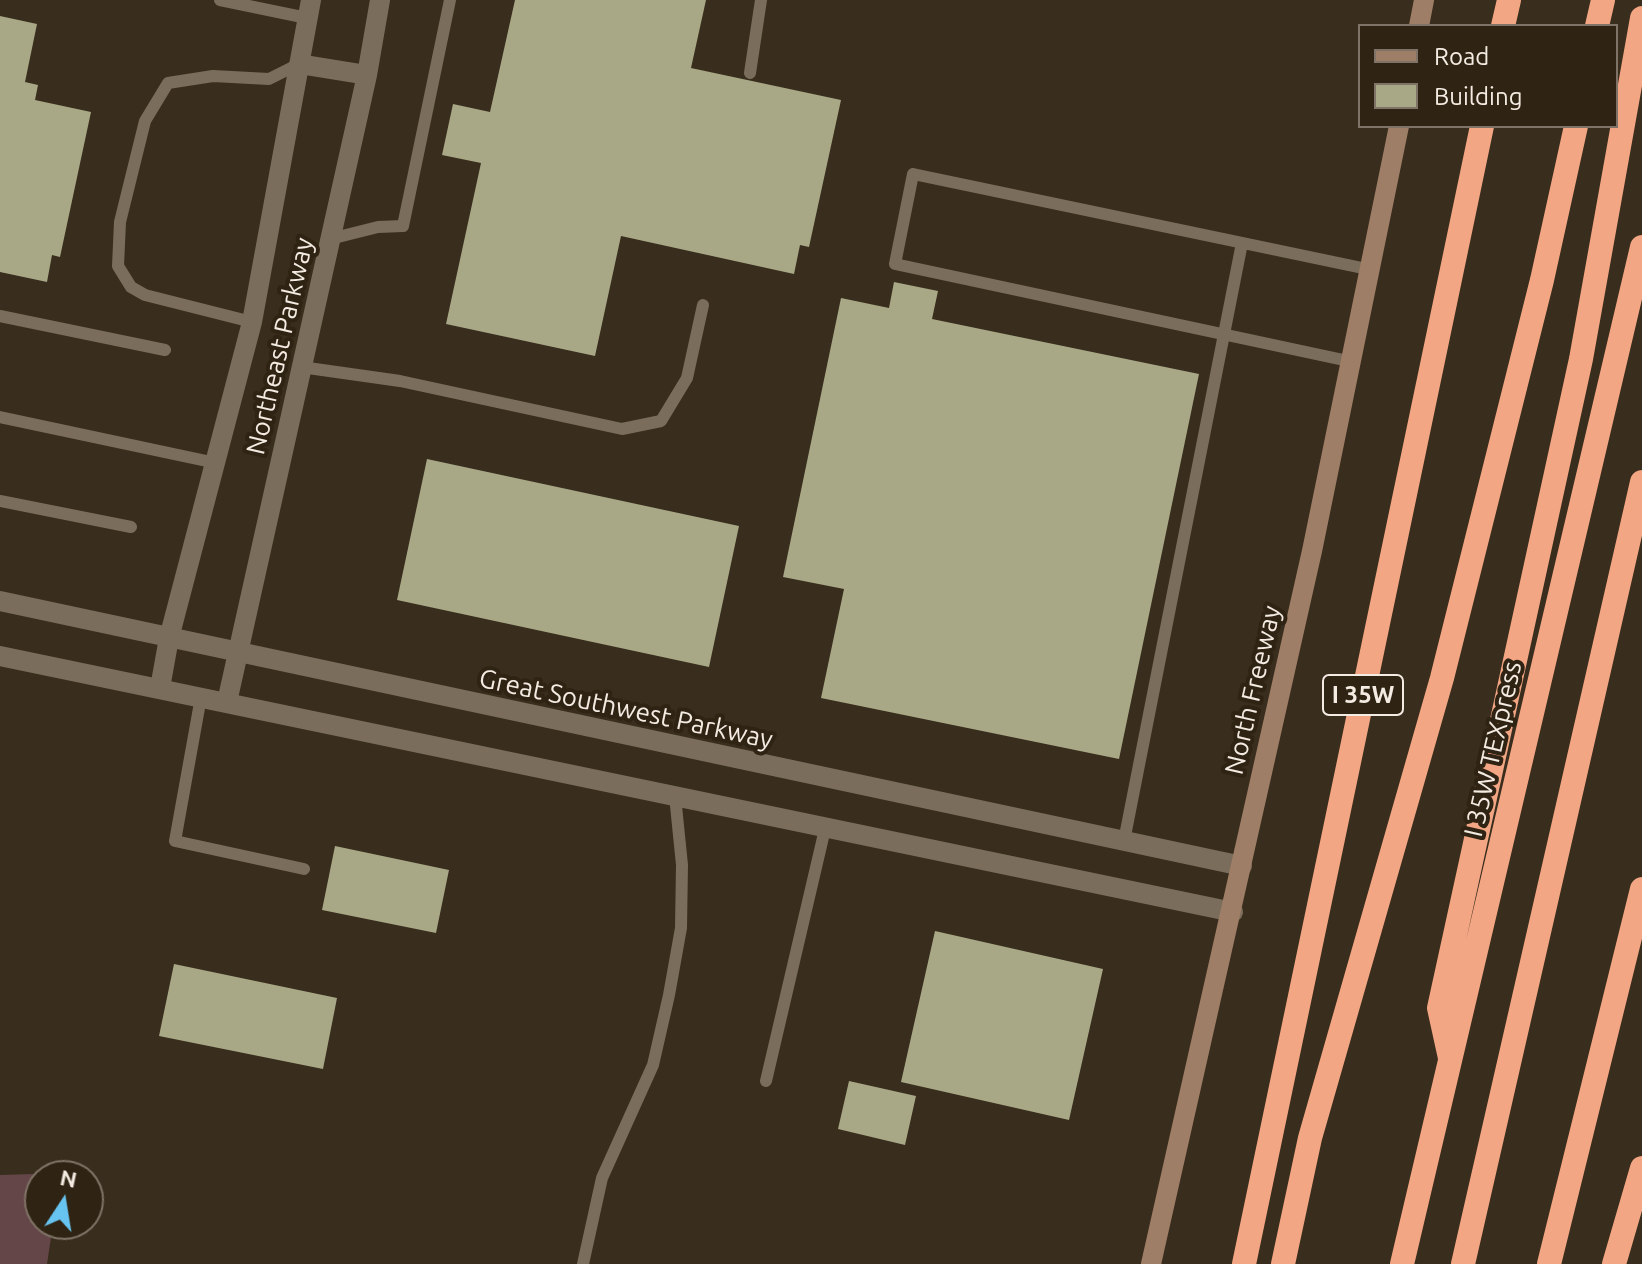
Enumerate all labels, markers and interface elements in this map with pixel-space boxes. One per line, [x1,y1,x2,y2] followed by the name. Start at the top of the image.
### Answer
[1358,24,1618,128] legend
[1434,43,1489,70] text: Road
[1434,83,1522,110] text: Building
[240,235,320,457] street label: Northeast Parkway
[1218,602,1288,778] street label: North Freeway
[1458,658,1528,840] street label: I 35W TEXpress
[476,663,776,755] street label: Great Southwest Parkway
[1323,675,1403,715] road number: I 35W
[24,1160,104,1240] north arrow
[58,1164,79,1192] text: N

